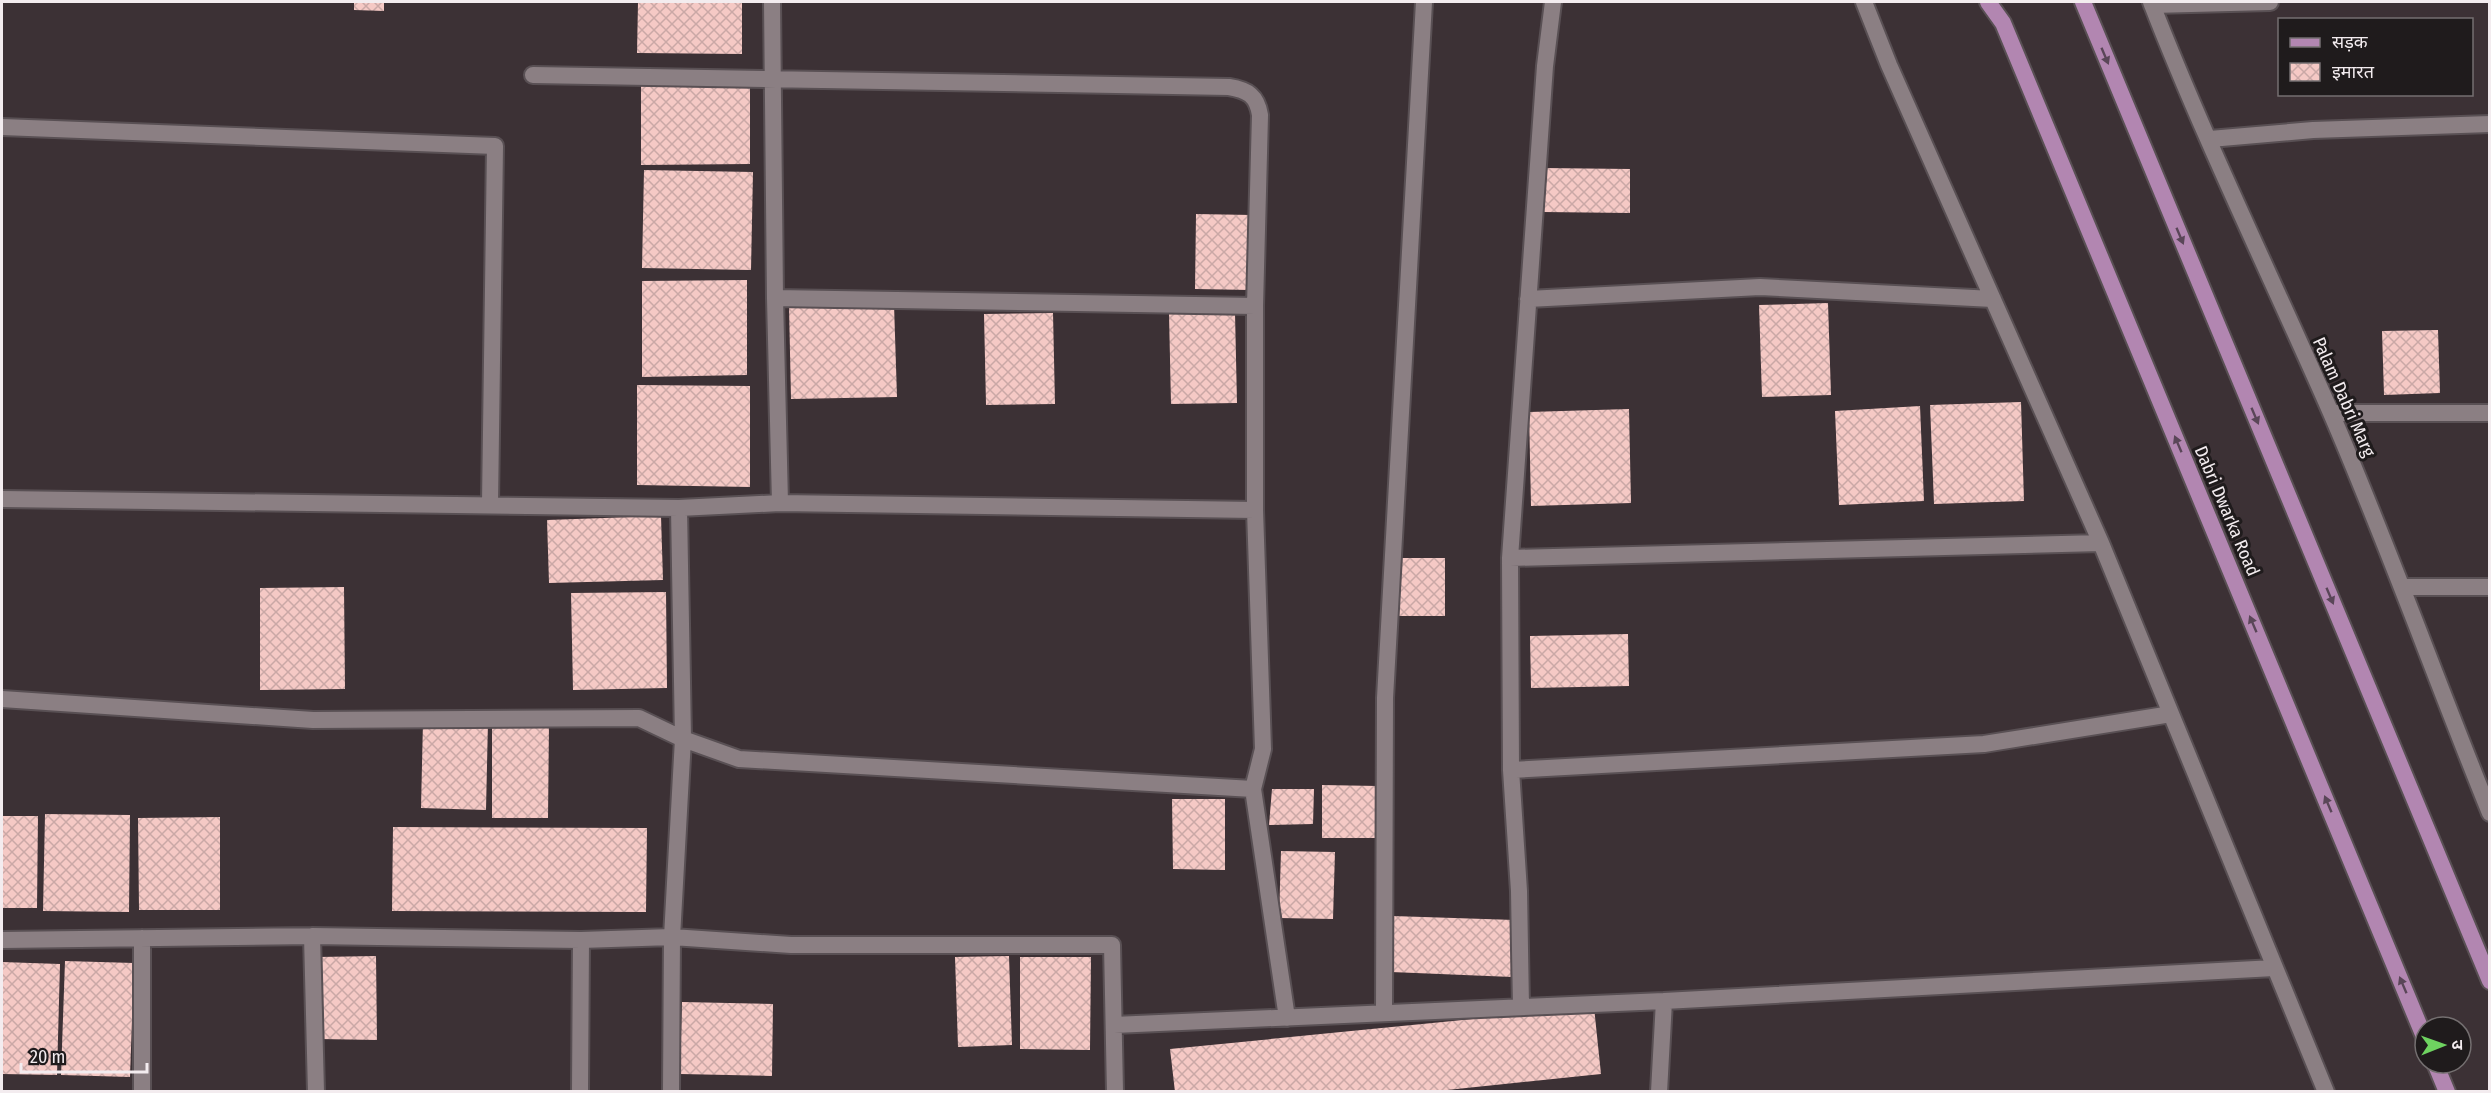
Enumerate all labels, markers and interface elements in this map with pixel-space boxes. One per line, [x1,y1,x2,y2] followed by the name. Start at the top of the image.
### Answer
[2278,18,2473,96] legend
[2332,31,2369,53] text: सड़क
[2100,47,2110,65] one-way arrow
[2332,61,2375,83] text: इमारत
[2175,227,2185,245] one-way arrow
[2308,334,2380,461] street label: Palam Dabri Marg
[2250,407,2260,425] one-way arrow
[2173,435,2183,453] one-way arrow
[2190,443,2264,579] street label: Dabri Dwarka Road
[2326,587,2335,605] one-way arrow
[2248,615,2258,633] one-way arrow
[2323,795,2333,813] one-way arrow
[2398,975,2408,993] one-way arrow
[2413,1015,2473,1075] north arrow
[21,1036,147,1074] scale bar
[2448,1040,2467,1050] text: उ
[30,1046,65,1068] text: 20 m

